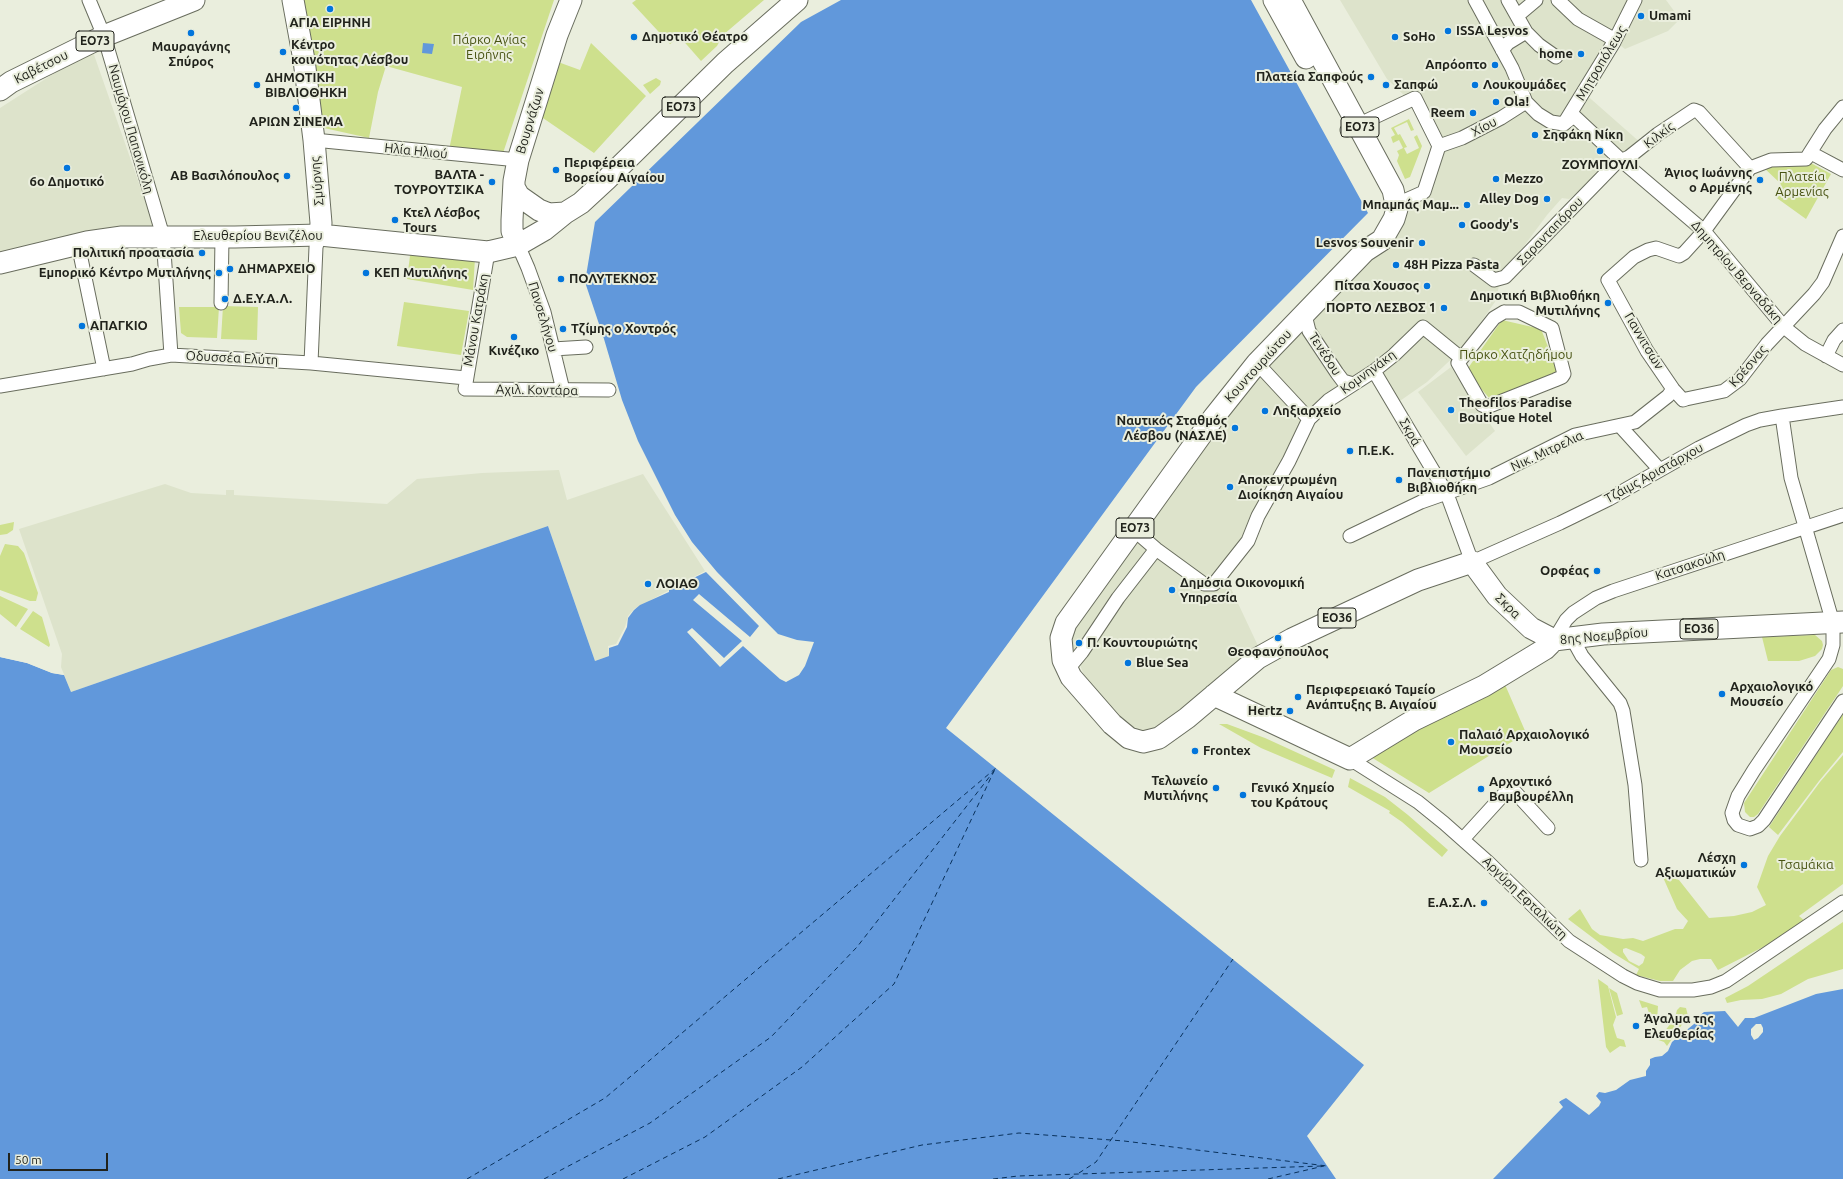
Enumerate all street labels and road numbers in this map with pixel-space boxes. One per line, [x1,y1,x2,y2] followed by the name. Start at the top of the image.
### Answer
[1573,23,1629,103] street label: Μητροπόλεως
[76,31,114,51] road number: ΕΟ73
[11,47,71,87] street label: Καβέτσου
[105,63,157,195] street label: Ναυμάχου Παπανικόλη
[513,86,547,156] street label: Βουρνάζων
[662,97,700,117] road number: ΕΟ73
[1468,114,1500,140] street label: Χίου
[1341,117,1379,137] road number: ΕΟ73
[1641,118,1677,152] street label: Κιλκίς
[384,140,448,162] street label: Ηλία Ηλιού
[307,156,327,206] street label: Σμύρνης
[1514,194,1586,268] street label: Σαρανταπόρου
[1688,217,1786,327] street label: Δημητρίου Βερναδάκη
[193,228,323,244] street label: Ελευθερίου Βενιζέλου
[460,272,492,368] street label: Μάνου Κατράκη
[525,280,561,354] street label: Πανσελήνου
[1621,310,1667,372] street label: Γιαννιτσών
[1221,326,1295,406] street label: Κουντουριώτου
[1305,330,1345,378] street label: Τενέδου
[1726,342,1770,390] street label: Κρέσνας
[1337,347,1399,397] street label: Κομνηνάκη
[185,348,279,368] street label: Οδυσσέα Ελύτη
[496,381,578,399] street label: Αχιλ. Κοντάρα
[1396,415,1424,449] street label: Σκρά
[1508,427,1586,475] street label: Νικ. Μιτρελια
[1602,439,1706,507] street label: Τζάιμς Αριστάρχου
[1116,518,1154,538] road number: ΕΟ73
[1653,546,1727,584] street label: Κατσακούλη
[1492,590,1524,622] street label: Σκρα
[1318,608,1356,628] road number: ΕΟ36
[1680,619,1718,639] road number: ΕΟ36
[1559,624,1649,648] street label: 8ης Νοεμβρίου
[1479,853,1571,943] street label: Αργύρη Εφταλιώτη

